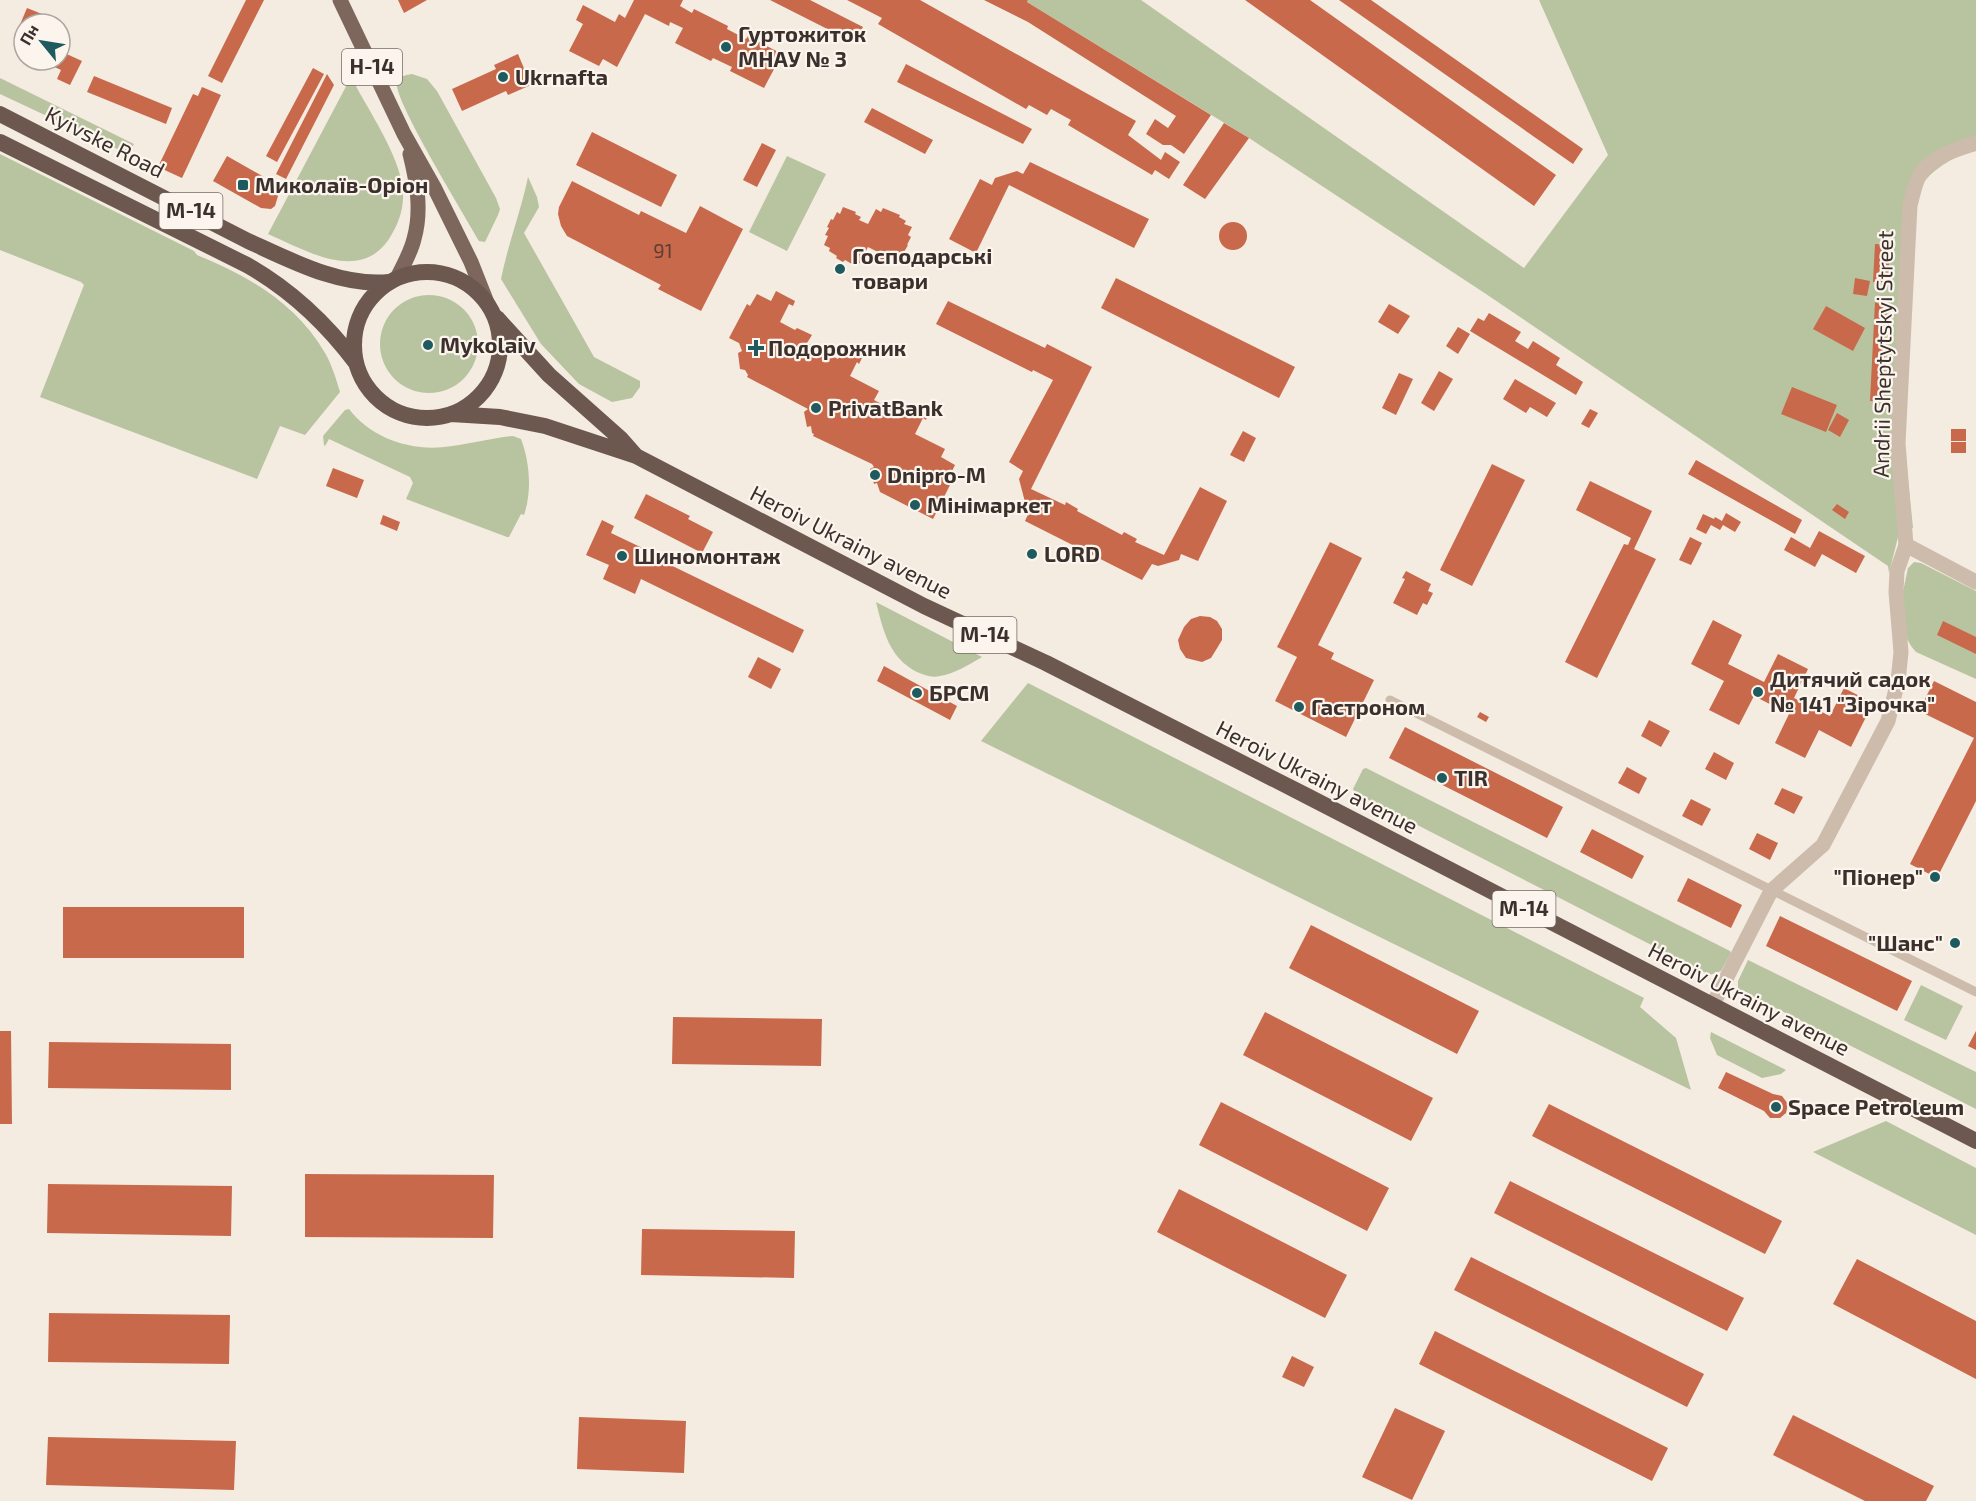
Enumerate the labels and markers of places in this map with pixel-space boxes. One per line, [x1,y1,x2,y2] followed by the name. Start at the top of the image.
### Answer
[738,20,866,71] place label: Гуртожиток МНАУ № 3
[719,40,733,54] marker: Гуртожиток МНАУ № 3
[515,63,608,89] place label: Ukrnafta
[496,70,510,84] marker: Ukrnafta
[255,171,428,197] place label: Миколаїв-Оріон
[236,178,250,192] marker: Миколаїв-Оріон
[852,242,992,293] place label: Господарські товари
[833,262,847,276] marker: Господарські товари
[440,331,536,358] place label: Mykolaiv
[768,334,906,360] place label: Подорожник
[421,338,435,352] marker: Mykolaiv
[749,341,763,355] marker: Подорожник
[828,394,944,420] place label: PrivatBank
[809,401,823,415] marker: PrivatBank
[887,461,986,487] place label: Dnipro-M
[868,468,882,482] marker: Dnipro-M
[927,491,1052,517] place label: Мінімаркет
[908,498,922,512] marker: Мінімаркет
[1044,540,1100,566] place label: LORD
[634,542,781,568] place label: Шиномонтаж
[1025,547,1039,561] marker: LORD
[615,549,629,563] marker: Шиномонтаж
[1770,665,1935,716] place label: Дитячий садок № 141 "Зірочка"
[929,679,990,705] place label: БРСМ
[1751,685,1765,699] marker: Дитячий садок № 141 "Зірочка"
[910,686,924,700] marker: БРСМ
[1311,693,1425,719] place label: Гастроном
[1292,700,1306,714] marker: Гастроном
[1454,764,1488,790] place label: TIR
[1435,771,1449,785] marker: TIR
[1834,863,1923,889] place label: "Піонер"
[1928,870,1942,884] marker: "Піонер"
[1868,929,1943,955] place label: "Шанс"
[1948,936,1962,950] marker: "Шанс"
[1788,1093,1964,1119] place label: Space Petroleum
[1769,1100,1783,1114] marker: Space Petroleum

